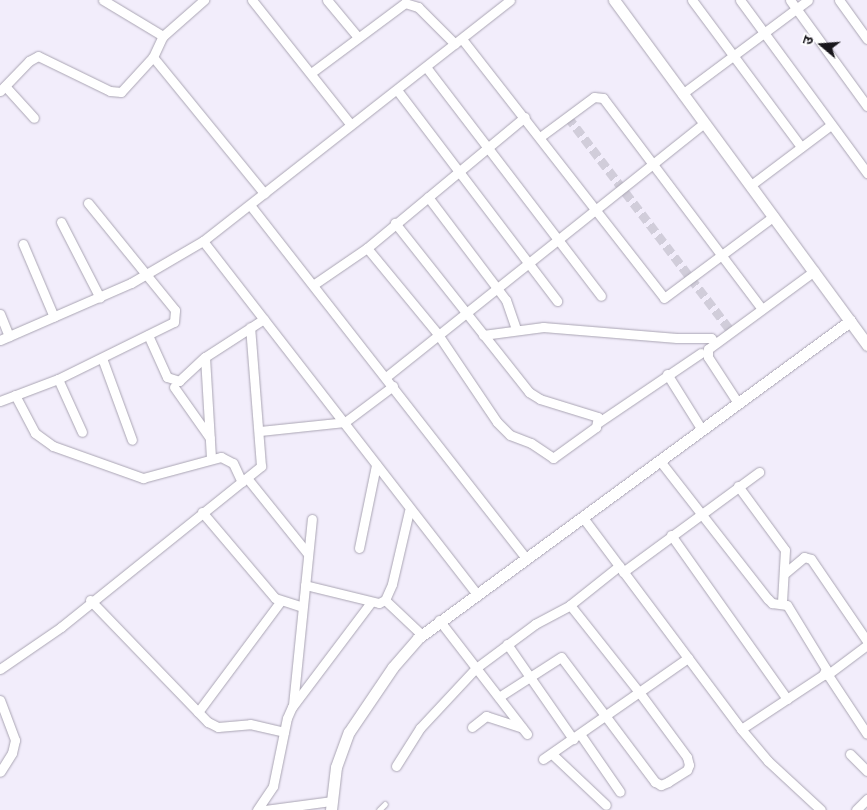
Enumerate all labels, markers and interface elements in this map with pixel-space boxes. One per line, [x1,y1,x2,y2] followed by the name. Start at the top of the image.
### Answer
[797,20,847,70] north arrow
[797,33,818,47] text: उ

